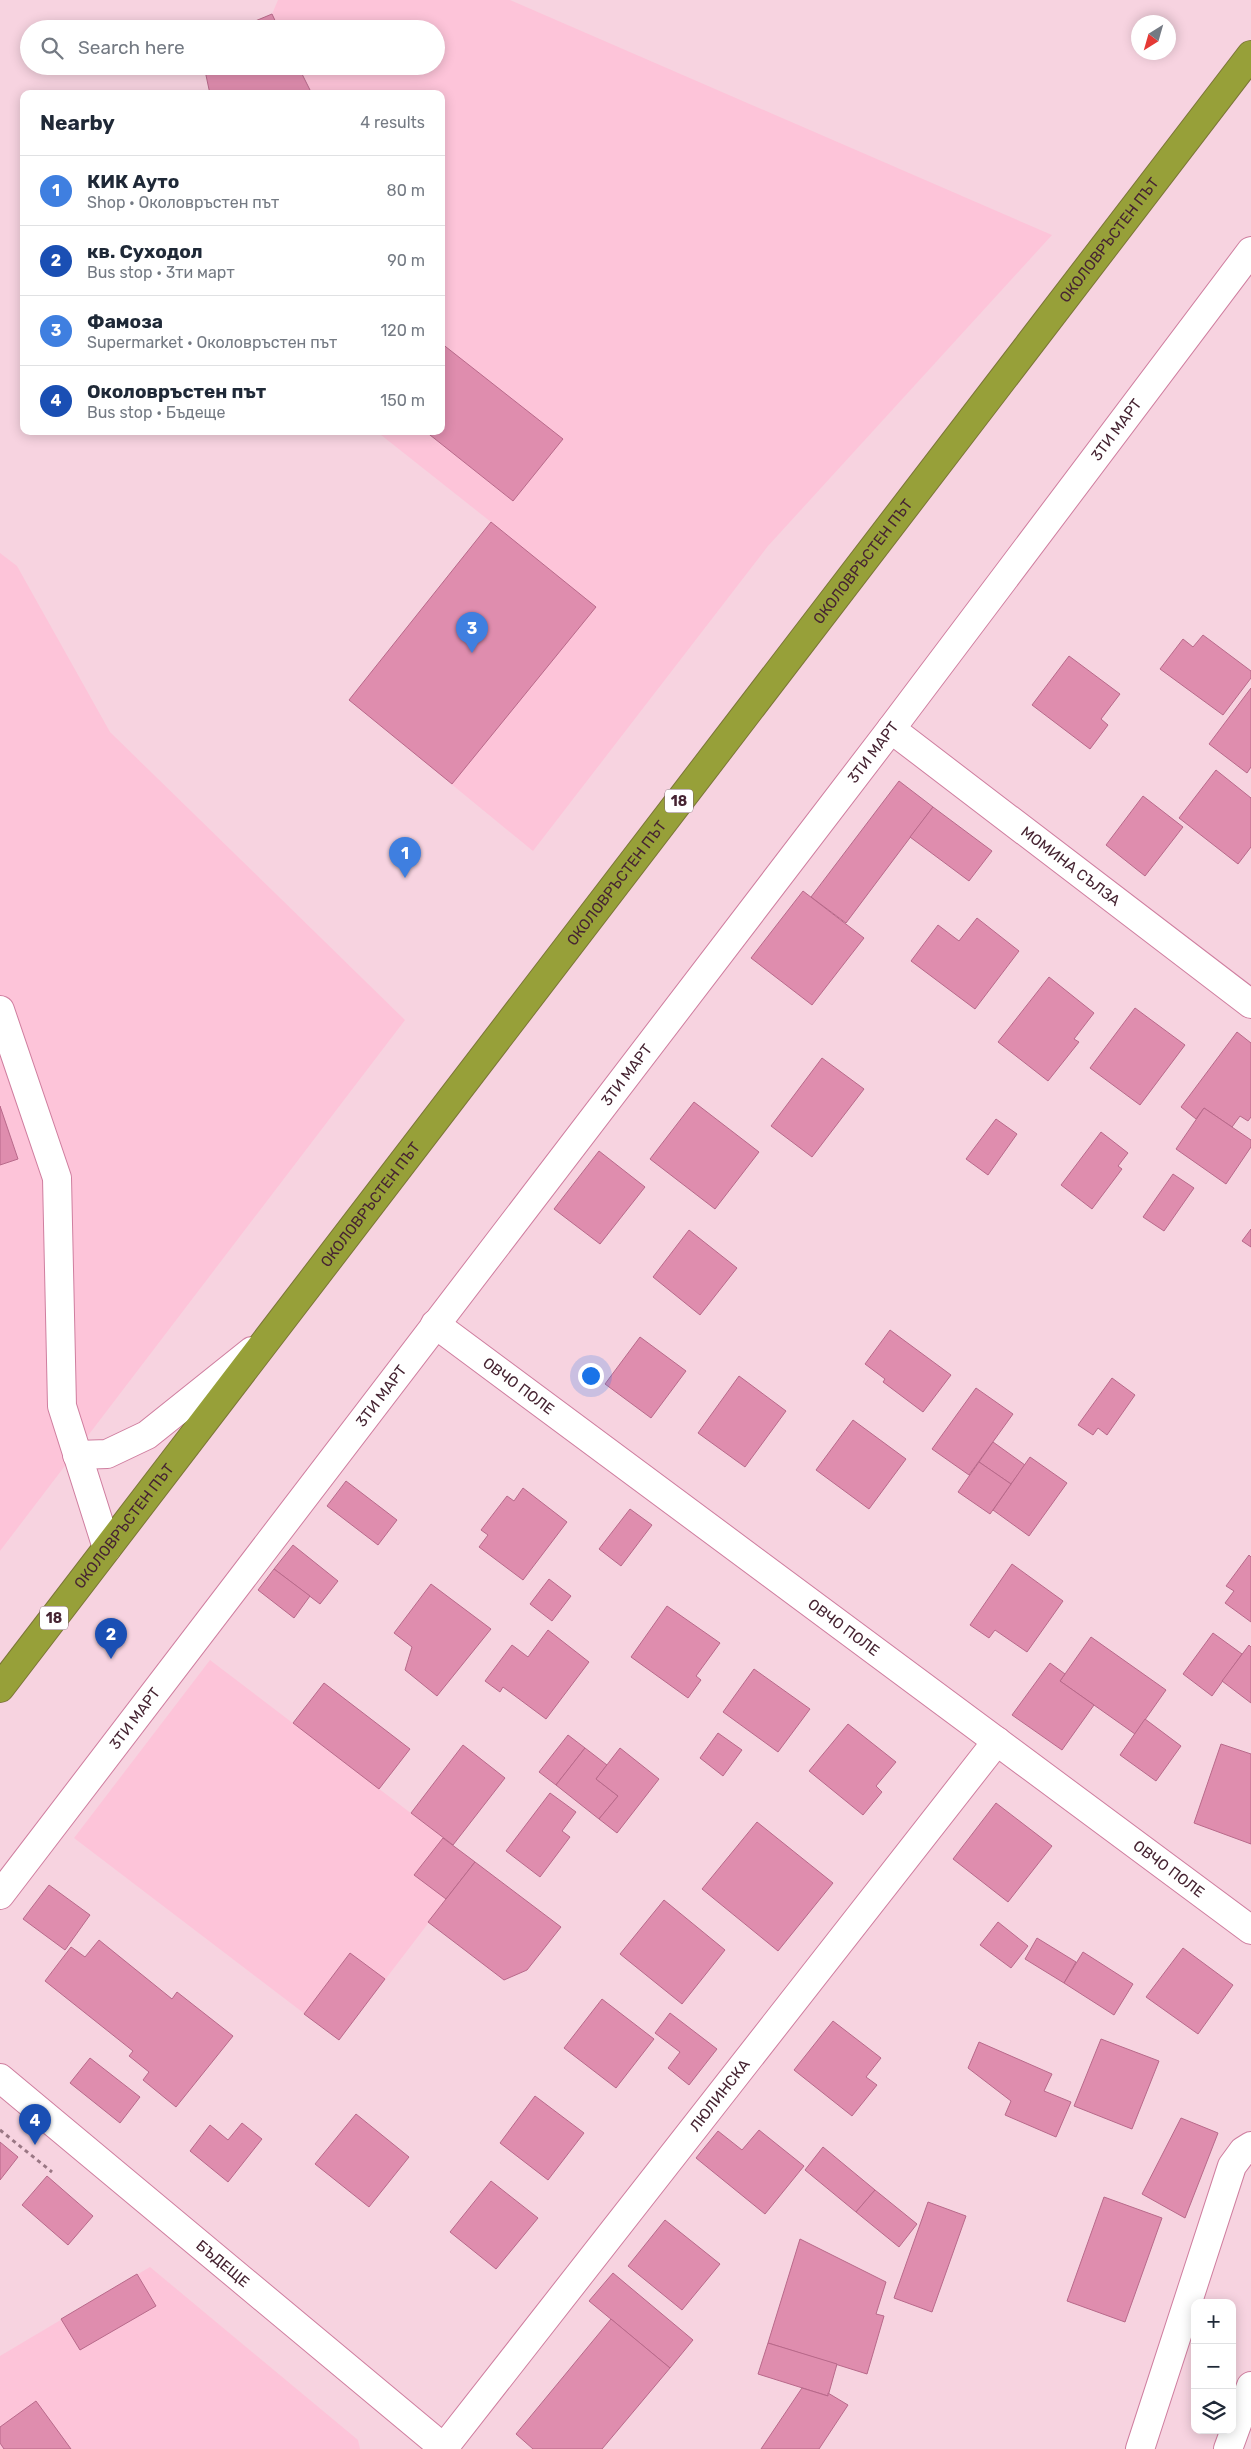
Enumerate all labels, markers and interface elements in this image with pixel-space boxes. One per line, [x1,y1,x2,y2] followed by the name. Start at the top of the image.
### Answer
[1131,15,1176,60] north arrow
[20,20,445,75] search box
[38,34,66,62] icon: search
[78,36,185,59] text: Search here
[40,110,115,135] text: Nearby
[360,113,425,132] text: 4 results
[87,170,179,193] text: КИК Ауто
[1056,174,1163,306] street label: ОКОЛОВРЪСТЕН ПЪТ
[52,181,60,200] text: 1
[387,181,425,200] text: 80 m
[87,193,279,212] text: Shop · Околовръстен път
[87,240,203,263] text: кв. Суходол
[51,251,61,270] text: 2
[387,251,425,270] text: 90 m
[87,263,235,282] text: Bus stop · 3ти март
[87,310,163,333] text: Фамоза
[51,321,61,340] text: 3
[380,321,425,340] text: 120 m
[87,333,337,352] text: Supermarket · Околовръстен път
[87,380,266,403] text: Околовръстен път
[51,391,61,410] text: 4
[380,391,425,410] text: 150 m
[1087,395,1146,464] street label: 3ТИ МАРТ
[87,403,226,422] text: Bus stop · Бъдеще
[809,495,917,628] street label: ОКОЛОВРЪСТЕН ПЪТ
[456,612,488,653] pin: 3
[844,718,903,787] street label: 3ТИ МАРТ
[665,789,693,812] road number: 18
[563,817,670,949] street label: ОКОЛОВРЪСТЕН ПЪТ
[1017,823,1124,910] street label: МОМИНА СЪЛЗА
[389,837,421,878] pin: 1
[597,1040,656,1109] street label: 3ТИ МАРТ
[317,1138,424,1271] street label: ОКОЛОВРЪСТЕН ПЪТ
[479,1354,558,1418] street label: ОВЧО ПОЛЕ
[352,1361,411,1430] street label: 3ТИ МАРТ
[578,1363,604,1389] your location
[70,1460,178,1592] street label: ОКОЛОВРЪСТЕН ПЪТ
[804,1595,883,1660] street label: ОВЧО ПОЛЕ
[40,1606,68,1630] road number: 18
[95,1618,127,1659] pin: 2
[106,1684,164,1753] street label: 3ТИ МАРТ
[1130,1837,1208,1901] street label: ОВЧО ПОЛЕ
[686,2056,754,2135] street label: ЛЮЛИНСКА
[19,2104,51,2145] pin: 4
[192,2236,253,2291] street label: БЪДЕЩЕ
[1191,2299,1236,2434] map controls
[1191,2299,1236,2344] button: +
[1191,2344,1236,2389] button: −
[1191,2389,1236,2434] button: layers

